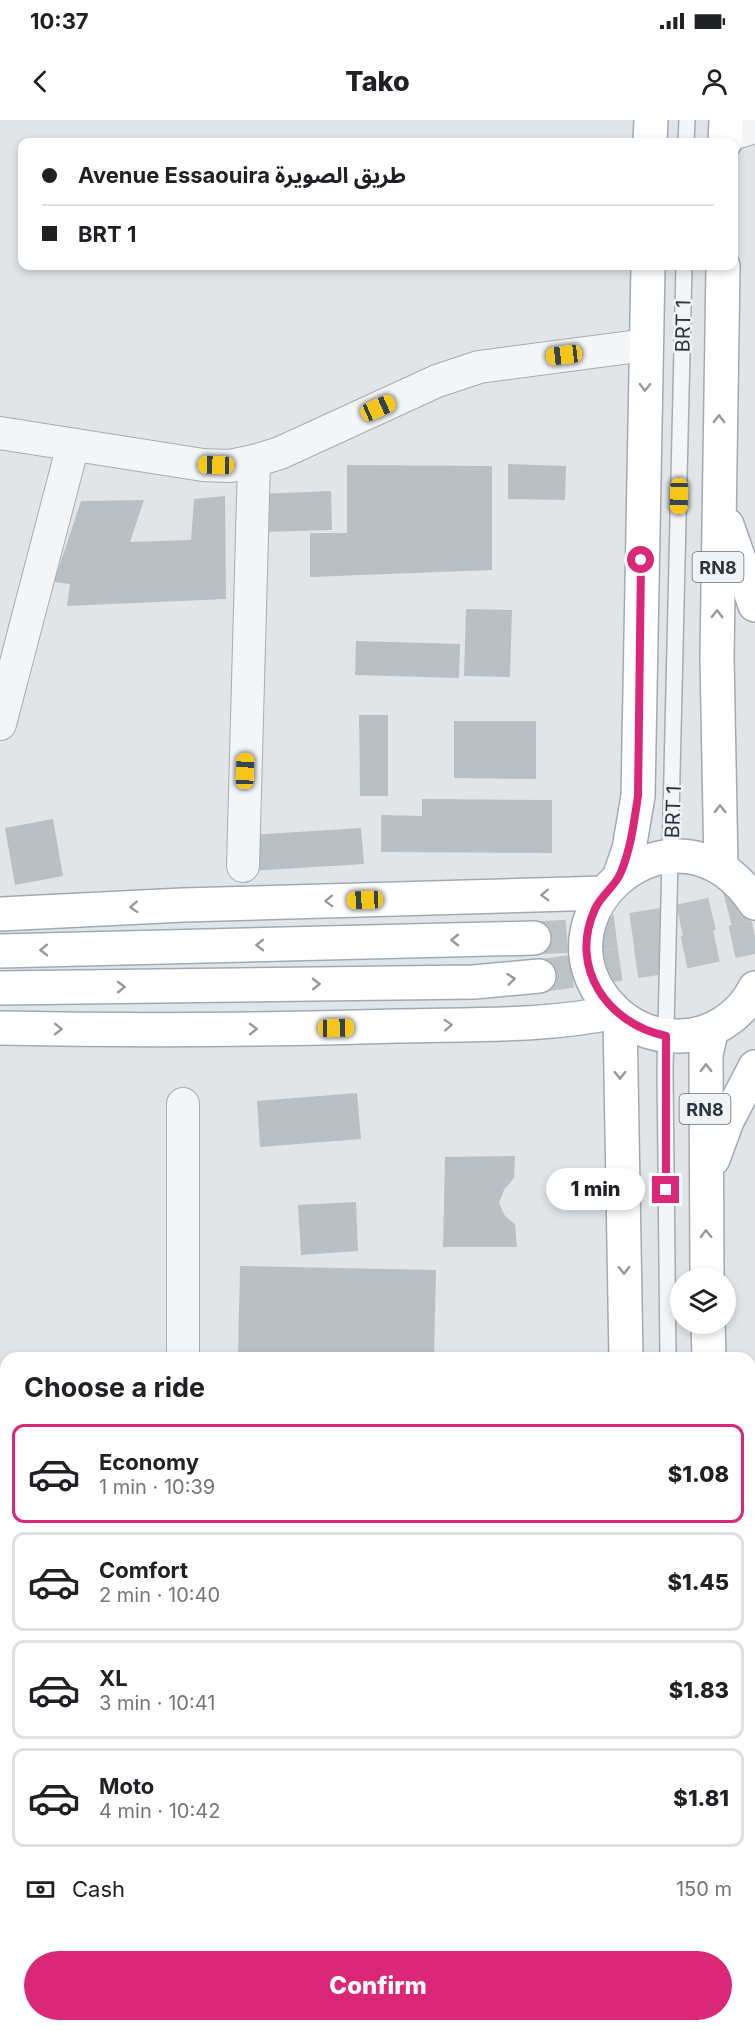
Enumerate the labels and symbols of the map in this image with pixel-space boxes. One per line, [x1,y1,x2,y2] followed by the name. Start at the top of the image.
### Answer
[671,299,695,353] street label: BRT 1
[545,344,583,366] car
[639,382,651,391] one-way arrow
[358,392,398,424] car
[713,415,726,424] one-way arrow
[198,456,234,474] car
[670,478,688,514] car
[627,546,654,573] route start
[692,552,744,582] road number: RN8
[711,610,723,619] one-way arrow
[235,753,255,789] car
[660,785,686,839] street label: BRT 1
[713,805,726,814] one-way arrow
[541,889,550,901] one-way arrow
[347,890,383,910] car
[325,894,334,907] one-way arrow
[130,901,139,914] one-way arrow
[450,934,459,946] one-way arrow
[255,939,264,951] one-way arrow
[39,944,48,956] one-way arrow
[507,973,516,986] one-way arrow
[312,978,321,990] one-way arrow
[117,981,126,993] one-way arrow
[444,1018,453,1031] one-way arrow
[318,1019,354,1037] car
[54,1023,63,1035] one-way arrow
[249,1023,258,1036] one-way arrow
[700,1063,712,1072] one-way arrow
[614,1071,626,1080] one-way arrow
[680,1094,730,1124] road number: RN8
[546,1169,645,1211] callout: 1 min
[652,1176,679,1203] route end
[700,1229,712,1238] one-way arrow
[618,1266,631,1275] one-way arrow

